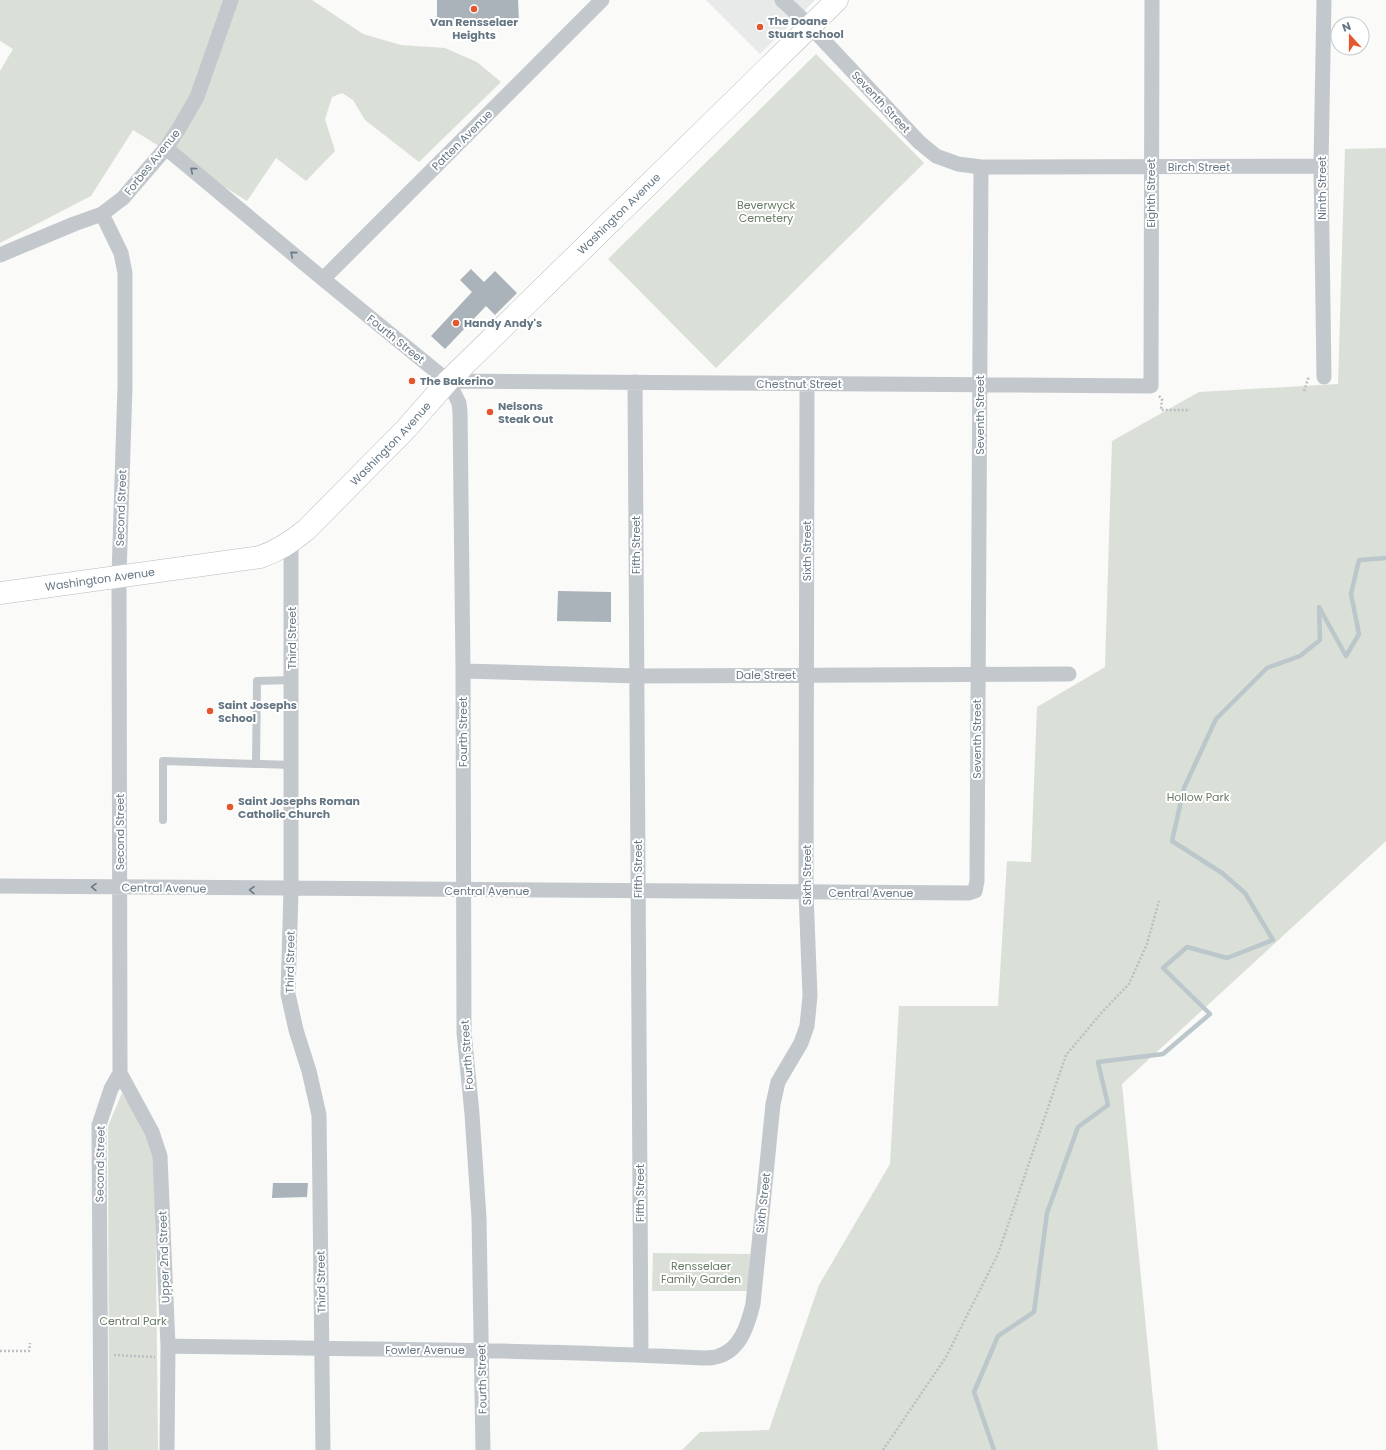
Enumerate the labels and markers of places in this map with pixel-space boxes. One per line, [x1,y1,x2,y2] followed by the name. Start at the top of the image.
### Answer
[469,4,479,14] marker: Van Rensselaer Heights
[768,13,844,42] place label: The Doane Stuart School
[430,14,518,43] place label: Van Rensselaer Heights
[755,22,765,32] marker: The Doane Stuart School
[464,315,542,331] place label: Handy Andy's
[451,318,461,328] marker: Handy Andy's
[420,373,494,389] place label: The Bakerino
[407,376,417,386] marker: The Bakerino
[498,398,554,427] place label: Nelsons Steak Out
[485,407,495,417] marker: Nelsons Steak Out
[218,697,297,726] place label: Saint Josephs School
[205,706,215,716] marker: Saint Josephs School
[238,793,360,822] place label: Saint Josephs Roman Catholic Church
[225,802,235,812] marker: Saint Josephs Roman Catholic Church

